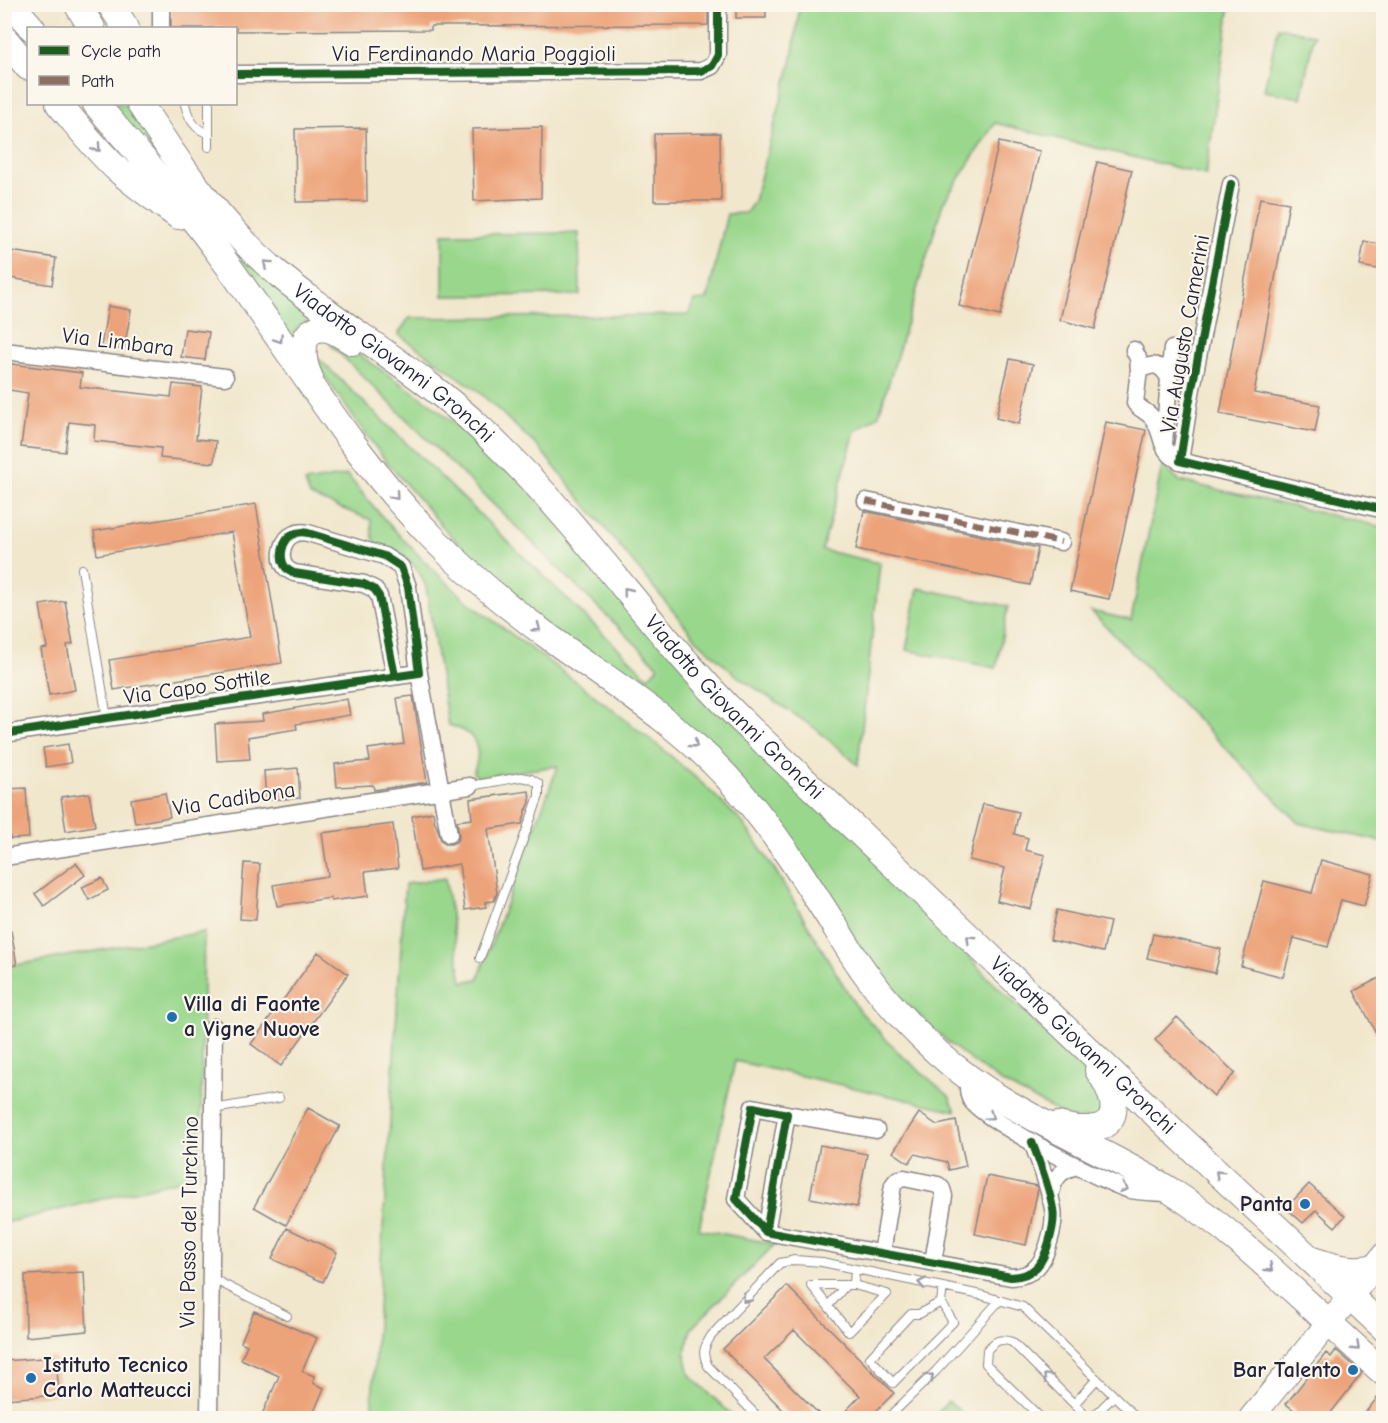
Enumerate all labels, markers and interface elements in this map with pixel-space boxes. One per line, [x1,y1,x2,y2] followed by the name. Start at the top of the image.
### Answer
[27,27,237,105] legend
[81,41,161,62] text: Cycle path
[332,41,616,67] street label: Via Ferdinando Maria Poggioli
[81,71,114,92] text: Path
[90,141,101,152] one-way arrow
[1155,233,1215,435] street label: Via Augusto Camerini
[263,260,274,271] one-way arrow
[288,278,500,448] street label: Viadotto Giovanni Gronchi
[61,322,175,362] street label: Via Limbara
[272,332,283,343] one-way arrow
[387,489,398,500] one-way arrow
[623,587,634,598] one-way arrow
[639,610,829,805] street label: Viadotto Giovanni Gronchi
[531,621,542,632] one-way arrow
[122,664,272,710] street label: Via Capo Sottile
[687,737,698,748] one-way arrow
[171,776,297,822] street label: Via Cadibona
[967,935,978,946] one-way arrow
[985,951,1181,1140] street label: Viadotto Giovanni Gronchi
[184,991,320,1042] place label: Villa di Faonte a Vigne Nuove
[165,1010,179,1024] marker: Villa di Faonte a Vigne Nuove
[984,1109,995,1120] one-way arrow
[174,1116,204,1328] street label: Via Passo del Turchino
[1215,1170,1226,1181] one-way arrow
[1118,1181,1129,1193] one-way arrow
[1240,1191,1293,1217] place label: Panta
[1298,1197,1312,1211] marker: Panta
[1262,1261,1273,1272] one-way arrow
[918,1277,928,1290] one-way arrow
[742,1293,753,1303] one-way arrow
[1349,1340,1360,1351] one-way arrow
[43,1352,192,1403] place label: Istituto Tecnico Carlo Matteucci
[1233,1357,1341,1383] place label: Bar Talento
[1346,1363,1360,1377] marker: Bar Talento
[24,1371,38,1385] marker: Istituto Tecnico Carlo Matteucci
[1043,1373,1053,1384] one-way arrow
[922,1374,933,1385] one-way arrow

